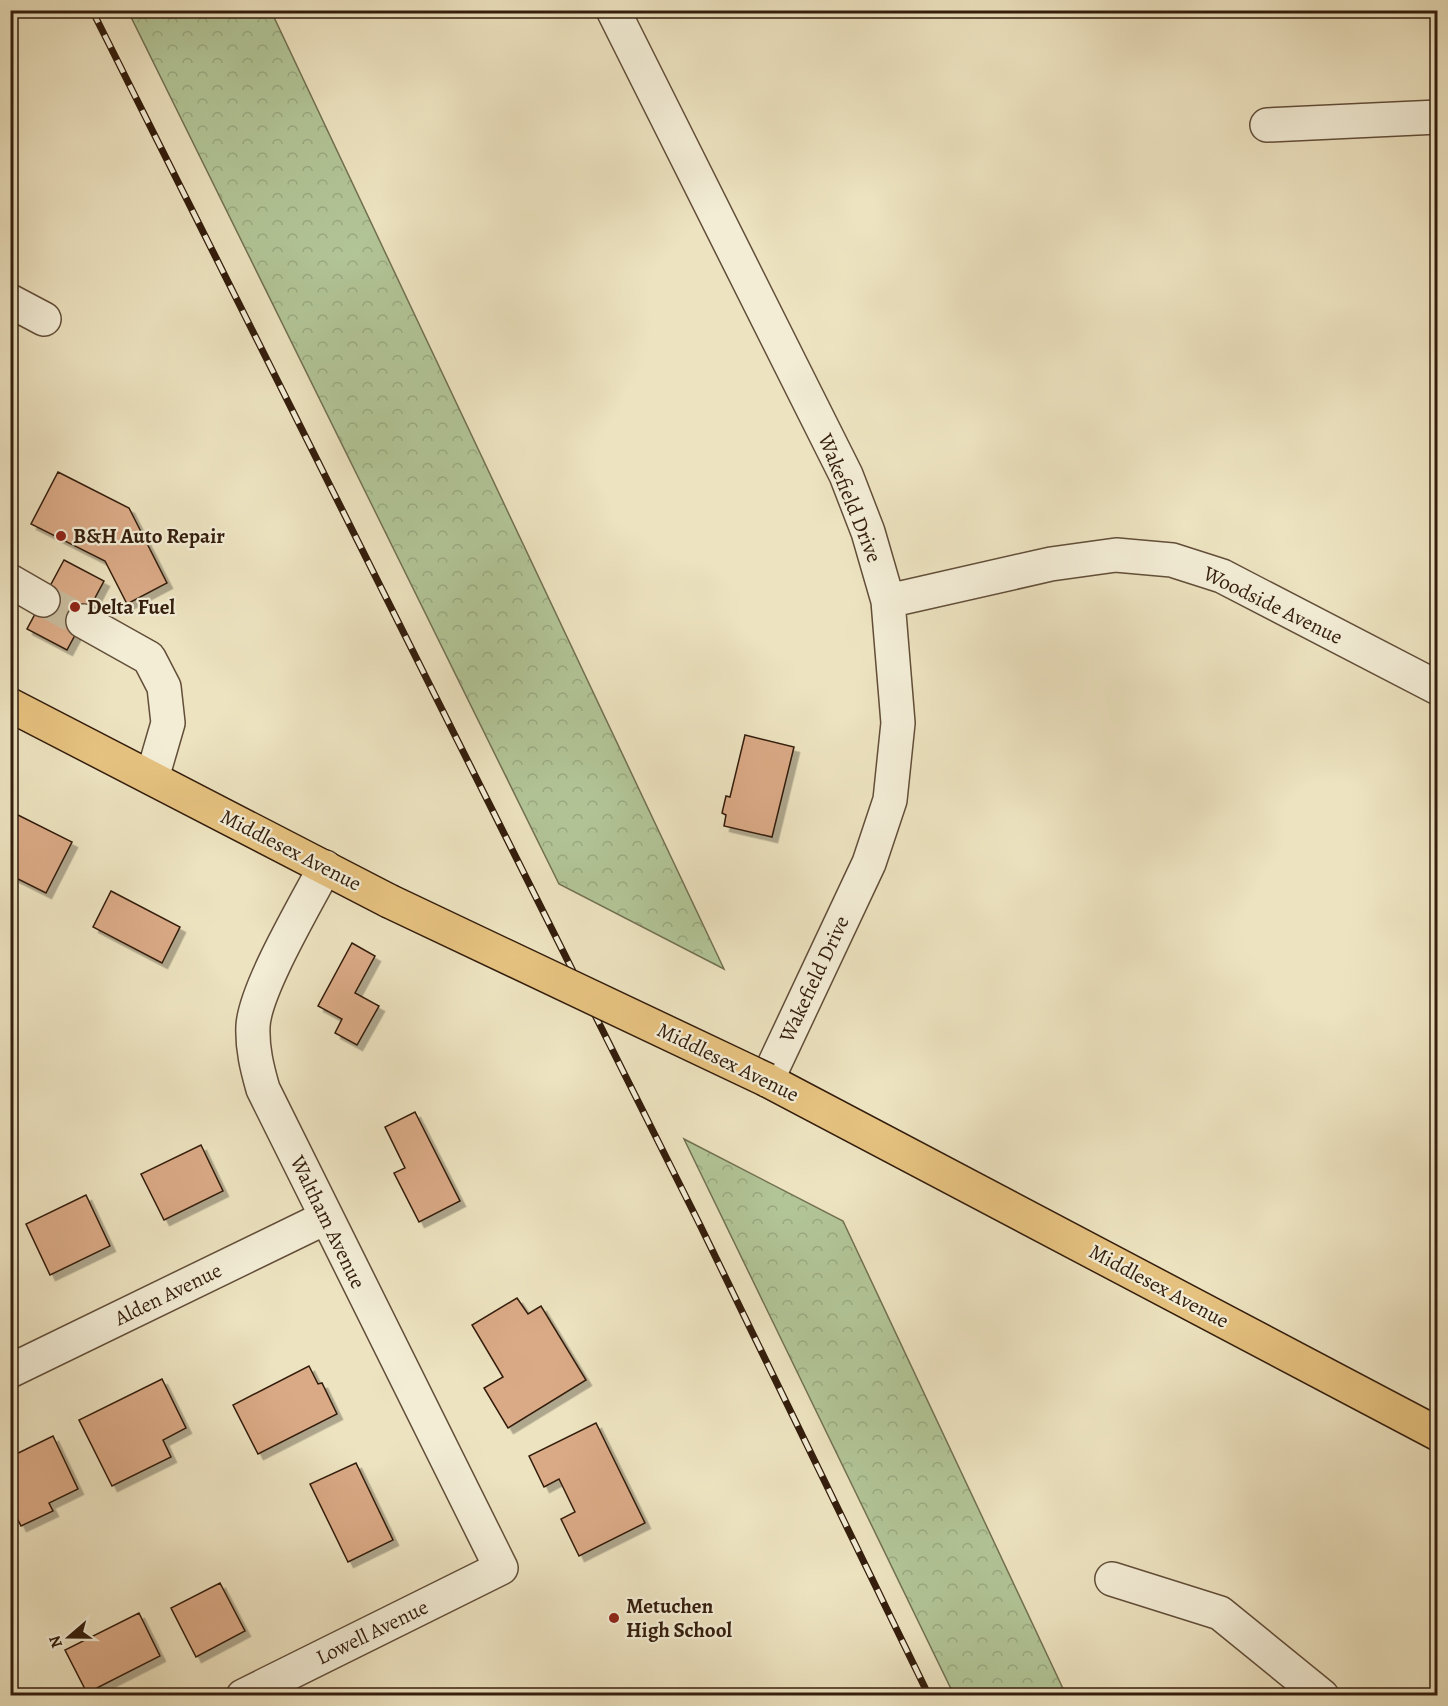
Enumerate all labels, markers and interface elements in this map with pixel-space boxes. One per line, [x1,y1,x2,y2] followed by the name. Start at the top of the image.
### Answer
[811,429,889,567] street label: Wakefield Drive
[73,522,225,550] place label: B&H Auto Repair
[54,529,68,543] marker: B&H Auto Repair
[1198,559,1347,651] street label: Woodside Avenue
[87,593,175,621] place label: Delta Fuel
[68,600,82,614] marker: Delta Fuel
[216,802,366,898] street label: Middlesex Avenue
[772,911,856,1048] street label: Wakefield Drive
[652,1016,804,1108] street label: Middlesex Avenue
[283,1150,372,1293] street label: Waltham Avenue
[1084,1237,1234,1335] street label: Middlesex Avenue
[109,1256,226,1332] street label: Alden Avenue
[626,1592,732,1644] place label: Metuchen High School
[311,1593,433,1671] street label: Lowell Avenue
[39,1607,99,1667] north arrow
[607,1611,621,1625] marker: Metuchen High School
[43,1632,68,1651] text: N

